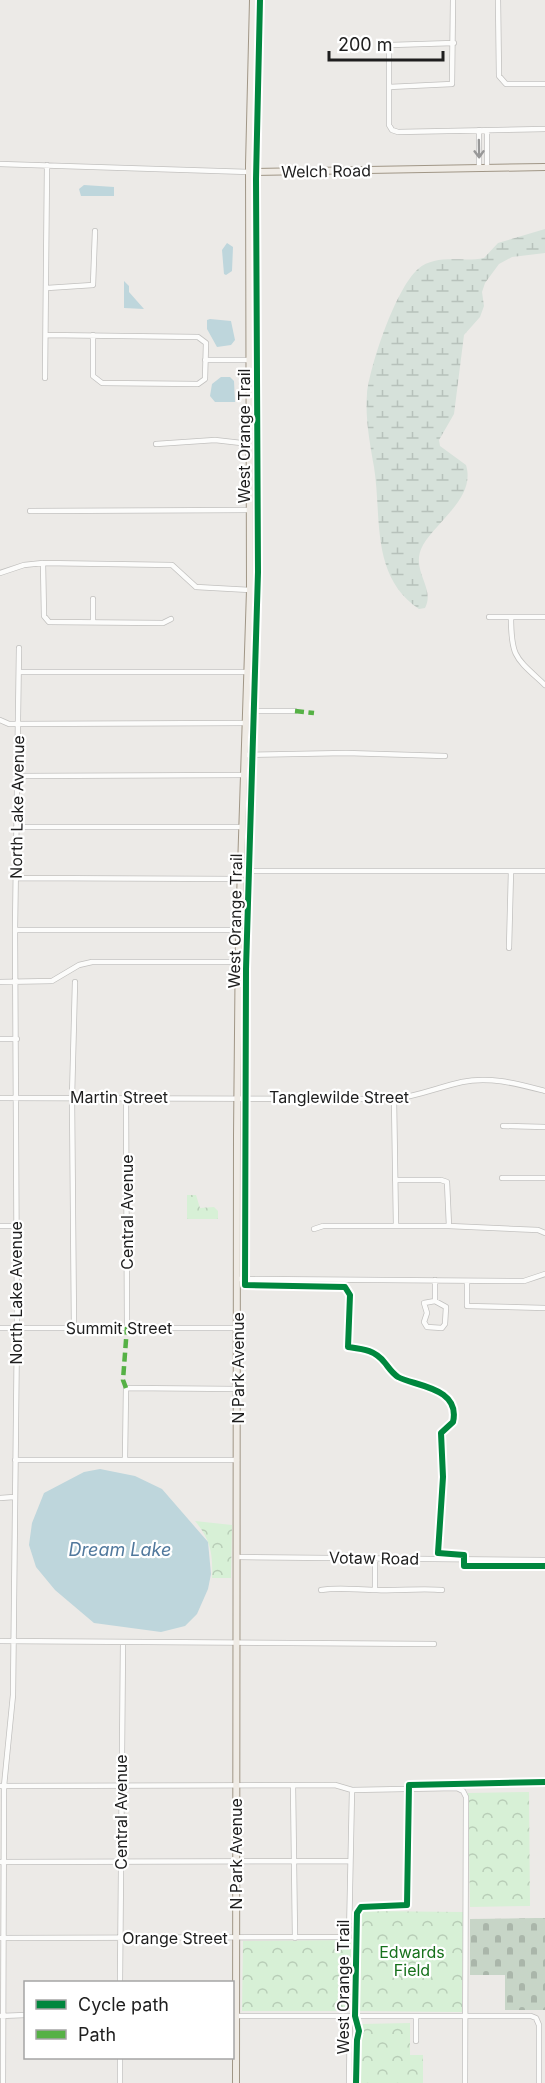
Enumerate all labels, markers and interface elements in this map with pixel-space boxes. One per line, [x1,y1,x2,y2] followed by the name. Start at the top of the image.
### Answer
[329,24,443,62] scale bar
[338,34,393,55] text: 200 m
[473,139,485,159] one-way arrow
[281,160,371,182] street label: Welch Road
[234,369,254,503] street label: West Orange Trail
[6,735,28,879] street label: North Lake Avenue
[224,853,246,989] street label: West Orange Trail
[70,1087,168,1107] street label: Martin Street
[269,1087,409,1107] street label: Tanglewilde Street
[117,1154,137,1270] street label: Central Avenue
[6,1221,26,1365] street label: North Lake Avenue
[228,1312,248,1424] street label: N Park Avenue
[66,1318,172,1338] street label: Summit Street
[69,1539,171,1560] water label: Dream Lake
[329,1547,419,1569] street label: Votaw Road
[111,1754,131,1870] street label: Central Avenue
[226,1798,246,1910] street label: N Park Avenue
[333,1920,353,2054] street label: West Orange Trail
[122,1928,228,1948] street label: Orange Street
[379,1942,445,1980] park label: Edwards Field
[24,1981,234,2059] legend
[78,1994,169,2015] text: Cycle path
[78,2024,116,2045] text: Path

